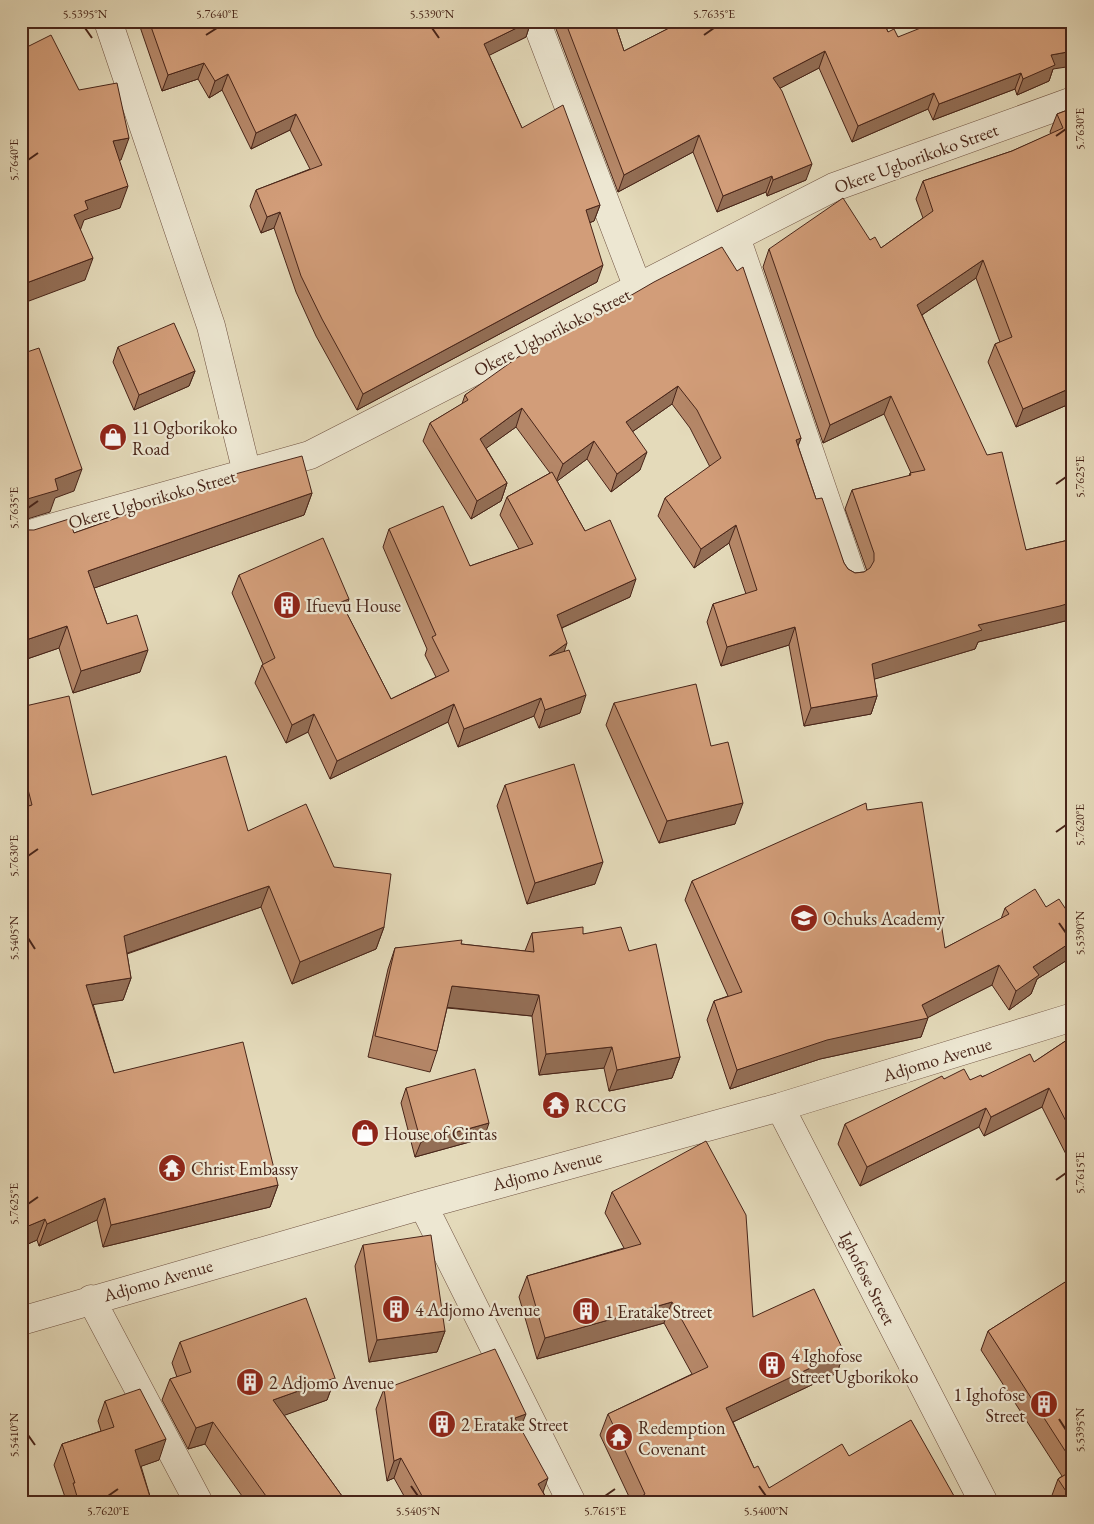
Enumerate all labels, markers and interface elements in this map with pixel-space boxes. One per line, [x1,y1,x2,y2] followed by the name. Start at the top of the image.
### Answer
[63,6,108,22] text: 5.5395°N
[196,6,238,22] text: 5.7640°E
[410,6,455,22] text: 5.5390°N
[693,6,735,22] text: 5.7635°E
[1072,108,1088,150] text: 5.7630°E
[831,117,1002,198] street label: Okere Ugborikoko Street
[6,139,22,181] text: 5.7640°E
[470,282,635,382] street label: Okere Ugborikoko Street
[132,416,238,460] place label: 11 Ogborikoko Road
[98,422,128,452] shop icon: 11 Ogborikoko Road
[1072,456,1088,498] text: 5.7625°E
[66,464,239,534] street label: Okere Ugborikoko Street
[6,487,22,529] text: 5.7635°E
[272,590,302,620] building icon: Ifuevu House
[306,594,401,617] place label: Ifuevu House
[1072,804,1088,846] text: 5.7620°E
[6,835,22,877] text: 5.7630°E
[789,903,819,933] school or university icon: Ochuks Academy
[823,907,945,930] place label: Ochuks Academy
[1072,910,1088,955] text: 5.5390°N
[6,915,22,960] text: 5.5405°N
[879,1032,994,1087] street label: Adjomo Avenue
[541,1090,571,1120] temple icon: RCCG
[575,1094,627,1117] place label: RCCG
[350,1118,380,1148] shop icon: House of Cintas
[384,1122,497,1145] place label: House of Cintas
[489,1144,604,1196] street label: Adjomo Avenue
[1072,1152,1088,1194] text: 5.7615°E
[157,1153,187,1183] temple icon: Christ Embassy
[191,1157,298,1180] place label: Christ Embassy
[6,1183,22,1225] text: 5.7625°E
[835,1227,902,1329] street label: Ighofose Street
[100,1253,215,1307] street label: Adjomo Avenue
[381,1294,411,1324] building icon: 4 Adjomo Avenue
[571,1296,601,1326] building icon: 1 Eratake Street
[415,1298,540,1321] place label: 4 Adjomo Avenue
[605,1300,712,1323] place label: 1 Eratake Street
[791,1344,918,1388] place label: 4 Ighofose Street Ugborikoko
[757,1350,787,1380] building icon: 4 Ighofose Street Ugborikoko
[235,1367,265,1397] building icon: 2 Adjomo Avenue
[269,1371,394,1394] place label: 2 Adjomo Avenue
[954,1383,1025,1427] place label: 1 Ighofose Street
[1029,1389,1059,1419] building icon: 1 Ighofose Street
[1072,1407,1088,1452] text: 5.5395°N
[427,1409,457,1439] building icon: 2 Eratake Street
[6,1412,22,1457] text: 5.5410°N
[461,1413,568,1436] place label: 2 Eratake Street
[638,1416,726,1460] place label: Redemption Covenant
[604,1422,634,1452] temple icon: Redemption Covenant
[87,1503,129,1519] text: 5.7620°E
[396,1503,441,1519] text: 5.5405°N
[584,1503,626,1519] text: 5.7615°E
[744,1503,789,1519] text: 5.5400°N

